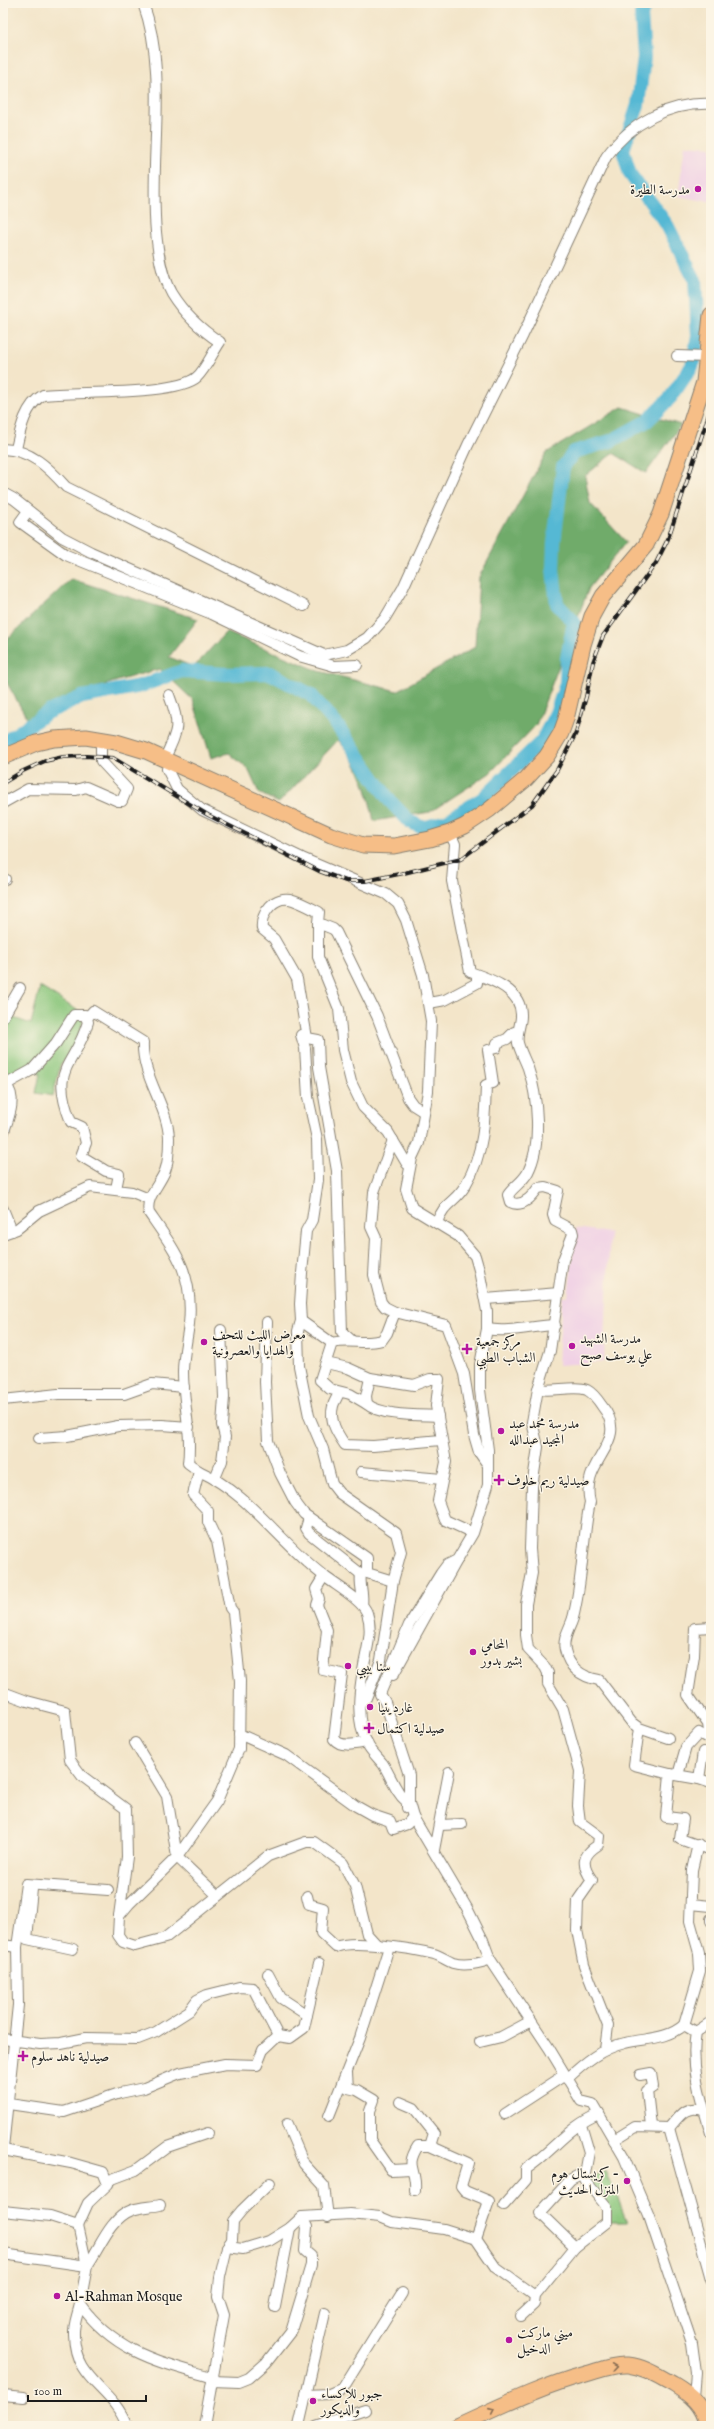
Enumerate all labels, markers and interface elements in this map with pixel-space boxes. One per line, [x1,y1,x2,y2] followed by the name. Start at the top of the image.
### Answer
[630,181,690,199] place label: مدرسة الطيرة
[693,184,703,194] marker: مدرسة الطيرة
[212,1326,306,1360] place label: معرض الليث للتحف والهدايا والعصرونية
[580,1330,653,1367] place label: مدرسة الشهيد علي يوسف صبح
[476,1333,535,1370] place label: مركز جمعية الشباب الطبي
[199,1337,209,1347] marker: معرض الليث للتحف والهدايا والعصرونية
[567,1341,577,1351] marker: مدرسة الشهيد علي يوسف صبح
[461,1343,473,1355] marker: مركز جمعية الشباب الطبي
[509,1415,580,1449] place label: مدرسة محمد عبد المجيد عبدالله
[496,1426,506,1436] marker: مدرسة محمد عبد المجيد عبدالله
[507,1472,589,1493] place label: صيدلية ريم خلوف
[494,1475,504,1485] marker: صيدلية ريم خلوف
[479,1636,522,1670] place label: المحامي بشير بدور
[468,1647,478,1657] marker: المحامي بشير بدور
[356,1658,391,1679] place label: سنا بيبي
[343,1661,353,1671] marker: سنا بيبي
[378,1699,413,1717] place label: غاردينيا
[365,1702,375,1712] marker: غاردينيا
[377,1720,445,1738] place label: صيدلية اكتمال
[364,1723,374,1733] marker: صيدلية اكتمال
[31,2048,109,2069] place label: صيدلية ناهد سلوم
[18,2051,28,2061] marker: صيدلية ناهد سلوم
[551,2165,619,2199] place label: كريستال هوم - المنزل الحديث
[622,2176,632,2186] marker: كريستال هوم - المنزل الحديث
[64,2288,183,2306] place label: Al-Rahman Mosque
[52,2291,62,2301] marker: Al-Rahman Mosque
[517,2324,573,2359] place label: ميني ماركت الدخيل
[504,2335,514,2345] marker: ميني ماركت الدخيل
[611,2363,617,2372] one-way arrow
[28,2377,146,2403] scale bar
[34,2384,62,2399] text: 100 m
[319,2385,383,2419] place label: جبور للإكساء والديكور
[308,2396,318,2406] marker: جبور للإكساء والديكور
[488,2407,495,2415] one-way arrow

